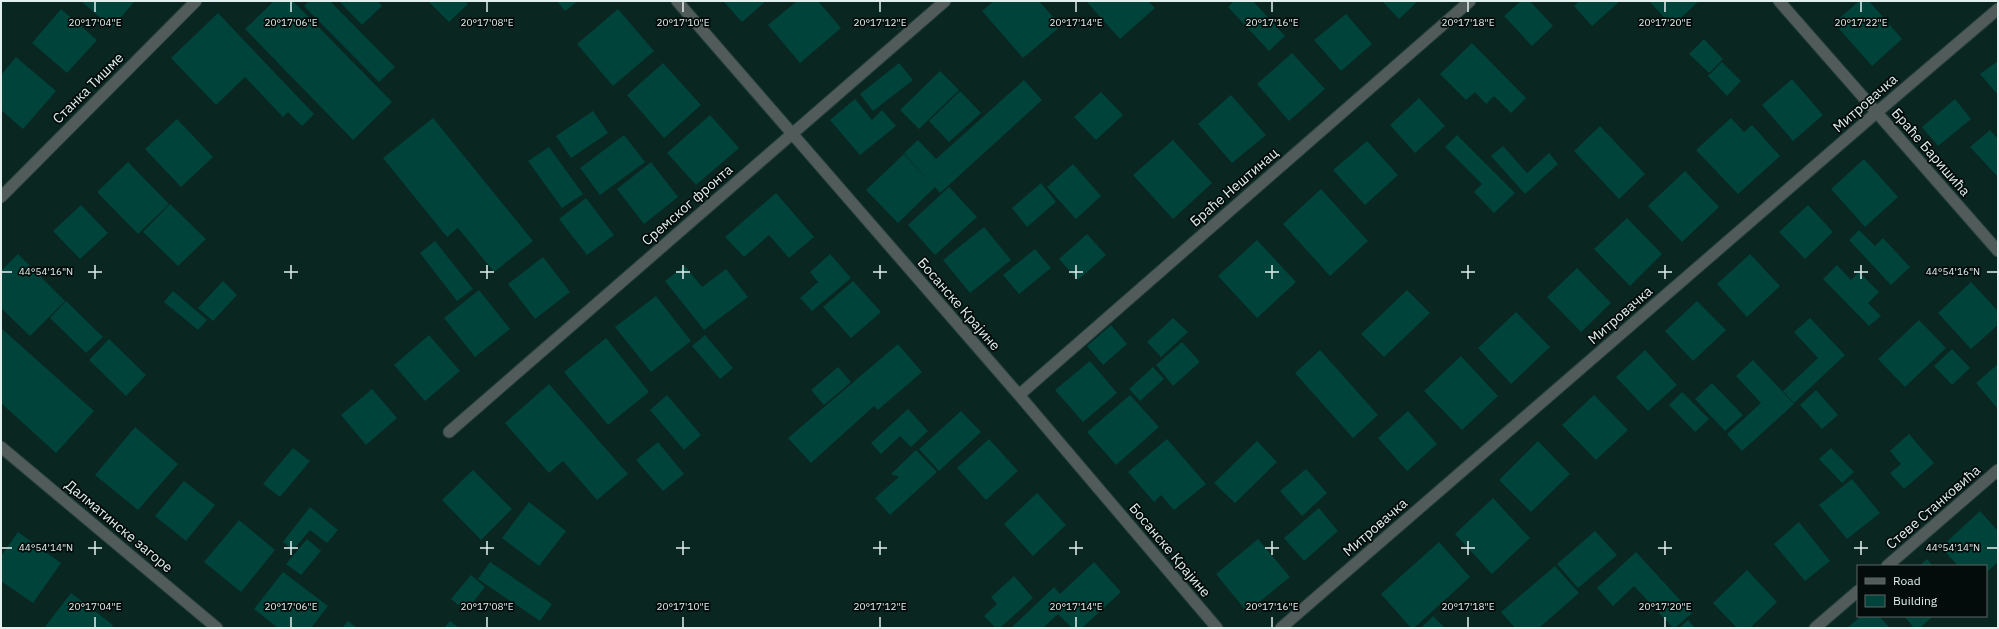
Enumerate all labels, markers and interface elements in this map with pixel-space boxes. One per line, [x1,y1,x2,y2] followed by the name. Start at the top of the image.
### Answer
[68,16,122,29] text: 20°17'04"E
[264,16,318,29] text: 20°17'06"E
[460,16,514,29] text: 20°17'08"E
[656,16,710,29] text: 20°17'10"E
[853,16,907,29] text: 20°17'12"E
[1049,16,1103,29] text: 20°17'14"E
[1245,16,1299,29] text: 20°17'16"E
[1441,16,1495,29] text: 20°17'18"E
[1638,16,1692,29] text: 20°17'20"E
[1834,16,1888,29] text: 20°17'22"E
[49,48,128,127] street label: Станка Тишме
[1829,70,1901,136] street label: Митровачка
[1888,104,1975,200] street label: Браће Баришића
[1186,143,1282,230] street label: Браће Нештинац
[638,160,737,249] street label: Сремског фронта
[914,254,1005,354] street label: Босанске Крајине
[19,265,73,278] text: 44°54'16"N
[1926,265,1980,278] text: 44°54'16"N
[1584,282,1656,348] street label: Митровачка
[1882,461,1984,553] street label: Стеве Станковића
[61,476,177,576] street label: Далматинске загоре
[1339,494,1411,560] street label: Митровачка
[1125,499,1215,601] street label: Босанске Крајине
[19,541,73,554] text: 44°54'14"N
[1926,541,1980,554] text: 44°54'14"N
[1857,565,1987,617] legend
[1893,573,1921,588] text: Road
[1893,593,1938,608] text: Building
[68,600,122,613] text: 20°17'04"E
[264,600,318,613] text: 20°17'06"E
[460,600,514,613] text: 20°17'08"E
[656,600,710,613] text: 20°17'10"E
[853,600,907,613] text: 20°17'12"E
[1049,600,1103,613] text: 20°17'14"E
[1245,600,1299,613] text: 20°17'16"E
[1441,600,1495,613] text: 20°17'18"E
[1638,600,1692,613] text: 20°17'20"E

